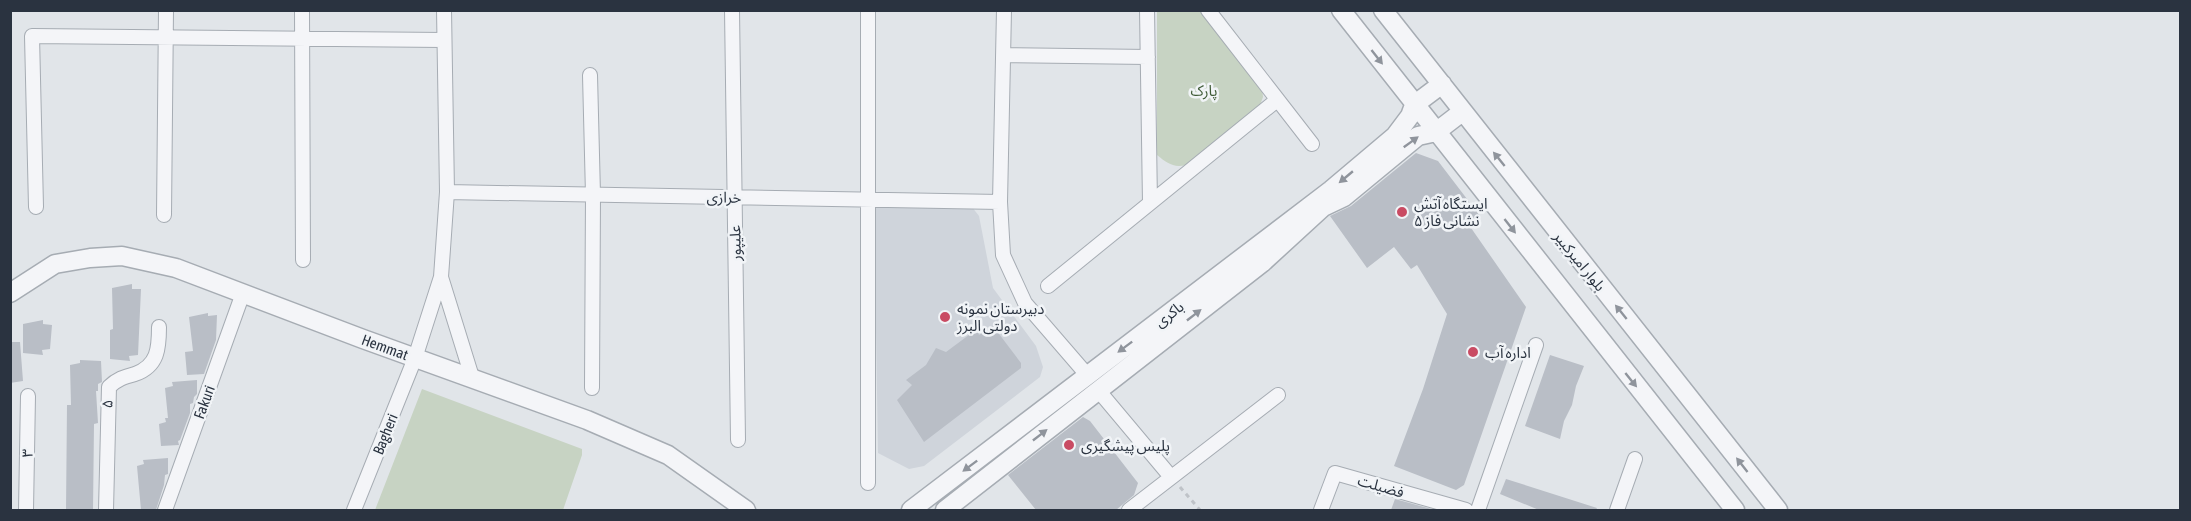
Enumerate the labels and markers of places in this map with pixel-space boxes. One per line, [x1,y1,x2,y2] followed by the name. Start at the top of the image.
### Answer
[1414,195,1488,230] place label: ایستگاه آتش نشانی فاز ۵
[1395,205,1409,219] marker: ایستگاه آتش نشانی فاز ۵
[956,300,1044,335] place label: دبیرستان نمونه دولتی البرز
[938,310,952,324] marker: دبیرستان نمونه دولتی البرز
[1485,344,1531,362] place label: اداره آب
[1466,345,1480,359] marker: اداره آب
[1081,437,1170,456] place label: پلیس پیشگیری
[1062,438,1076,452] marker: پلیس پیشگیری

